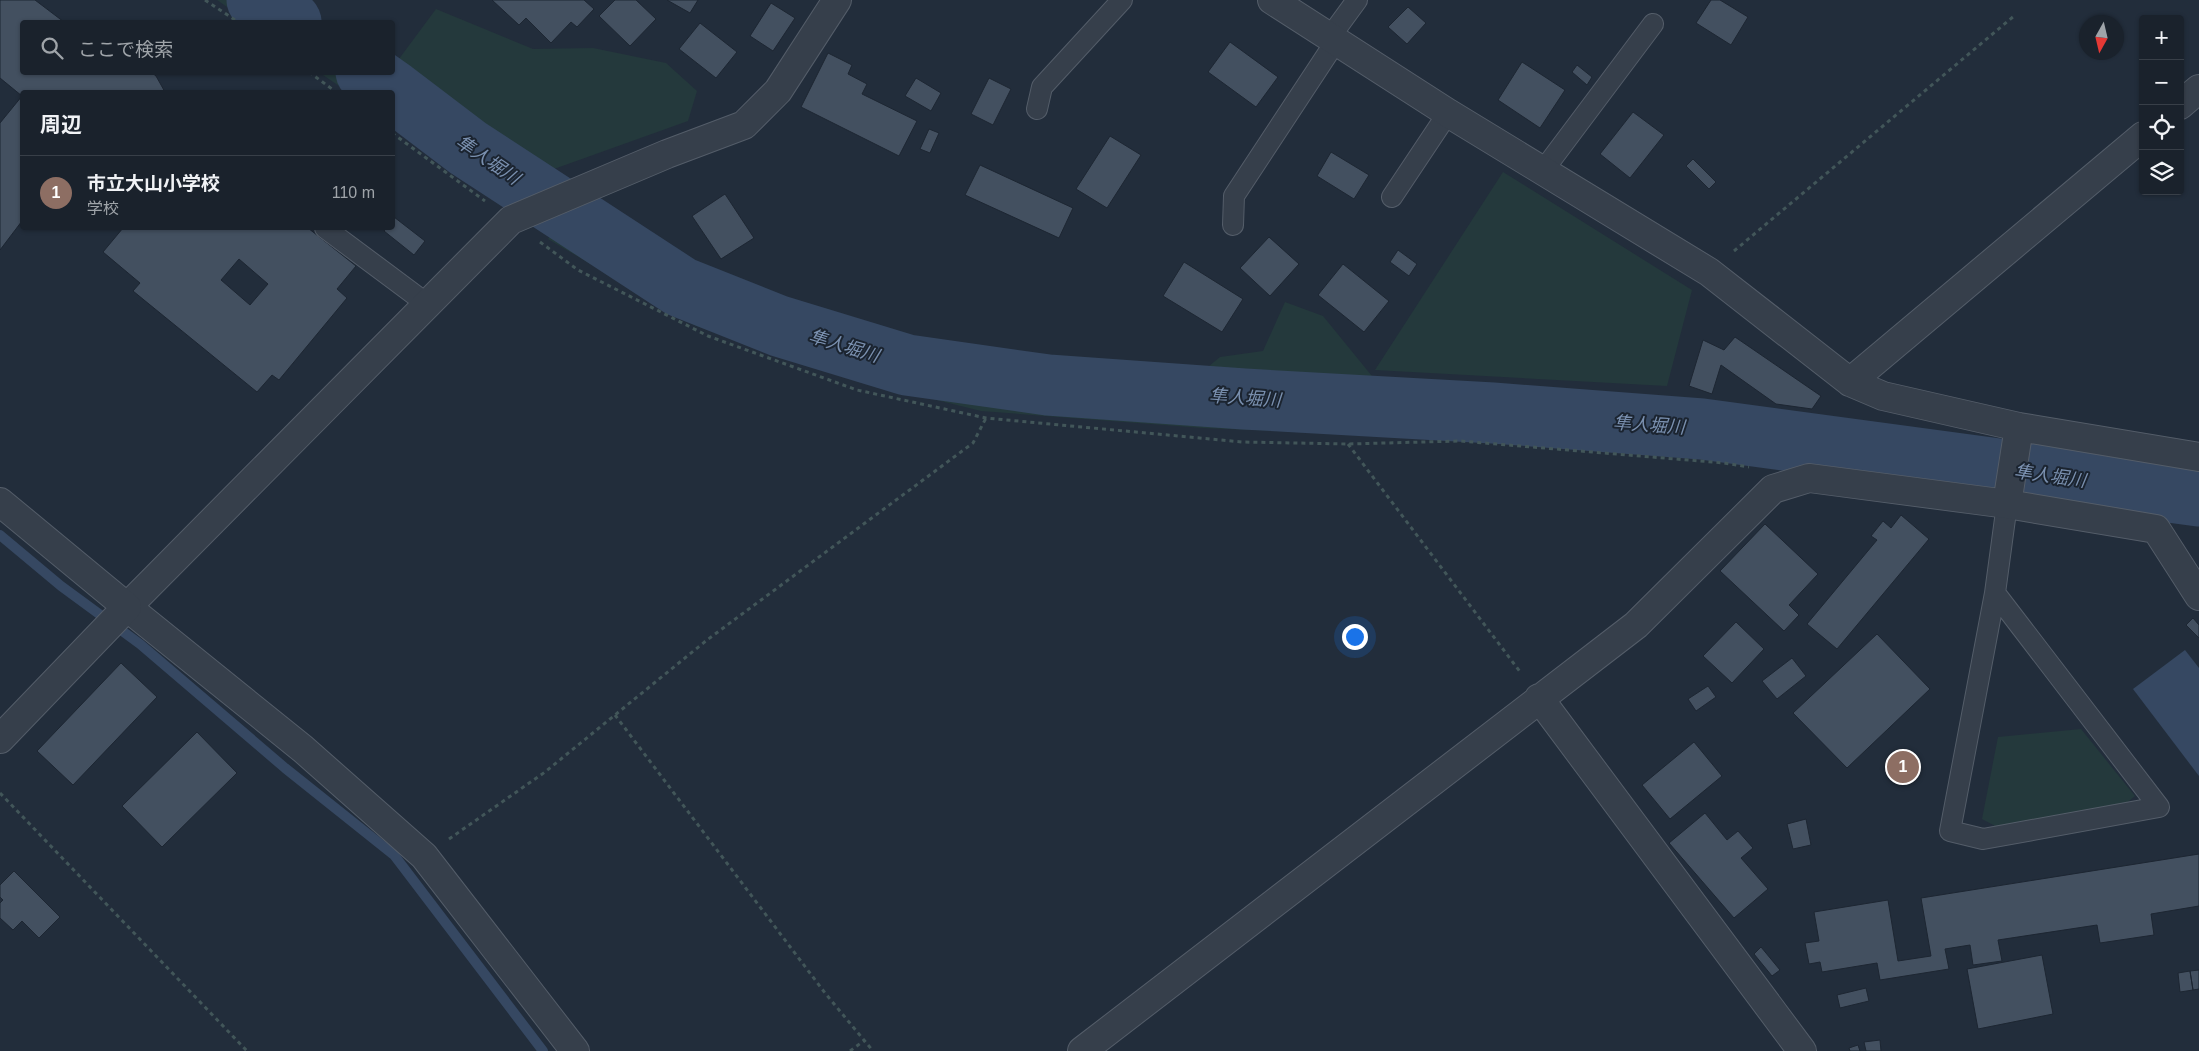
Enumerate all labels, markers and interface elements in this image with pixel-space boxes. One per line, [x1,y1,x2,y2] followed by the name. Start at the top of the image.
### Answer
[2079,15,2124,60] north arrow
[2139,15,2184,195] map controls
[2139,15,2184,60] button: +
[20,20,395,75] search box
[38,34,66,62] icon: search
[78,39,173,60] text: ここで検索
[2139,60,2184,105] button: −
[2139,105,2184,150] button: locate
[40,113,82,136] text: 周辺
[453,132,525,190] water label: 隼人堀川
[2139,150,2184,195] button: layers
[87,173,220,194] text: 市立大山小学校
[52,184,60,201] text: 1
[332,184,375,201] text: 110 m
[87,200,119,217] text: 学校
[807,326,883,367] water label: 隼人堀川
[1208,386,1284,411] water label: 隼人堀川
[1612,413,1688,438] water label: 隼人堀川
[2013,461,2089,491] water label: 隼人堀川
[1342,624,1368,650] your location
[1887,748,1919,786] pin: 1

